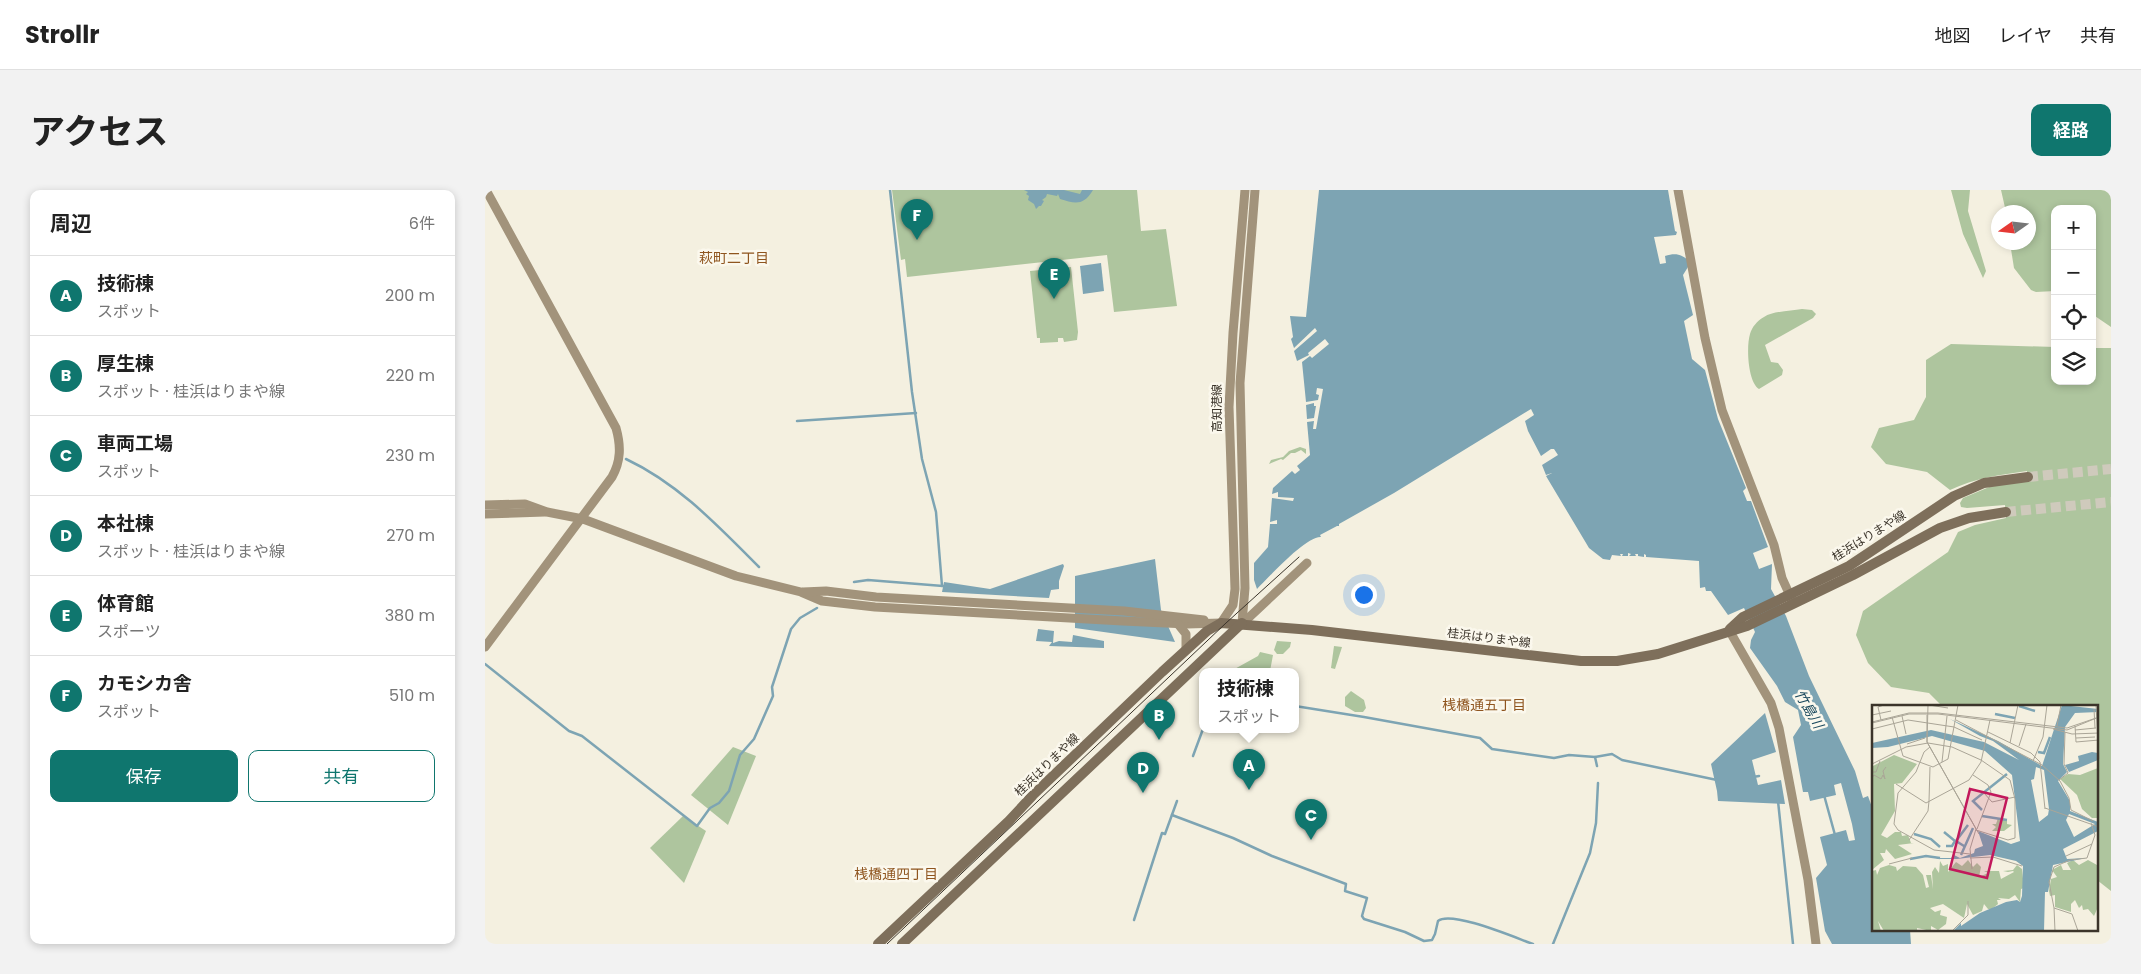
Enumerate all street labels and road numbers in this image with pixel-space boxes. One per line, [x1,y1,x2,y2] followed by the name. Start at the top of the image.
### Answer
[1208,384,1225,432] street label: 高知港線
[1829,506,1909,565] street label: 桂浜はりまや線
[1446,624,1532,651] street label: 桂浜はりまや線
[1011,729,1083,800] street label: 桂浜はりまや線

